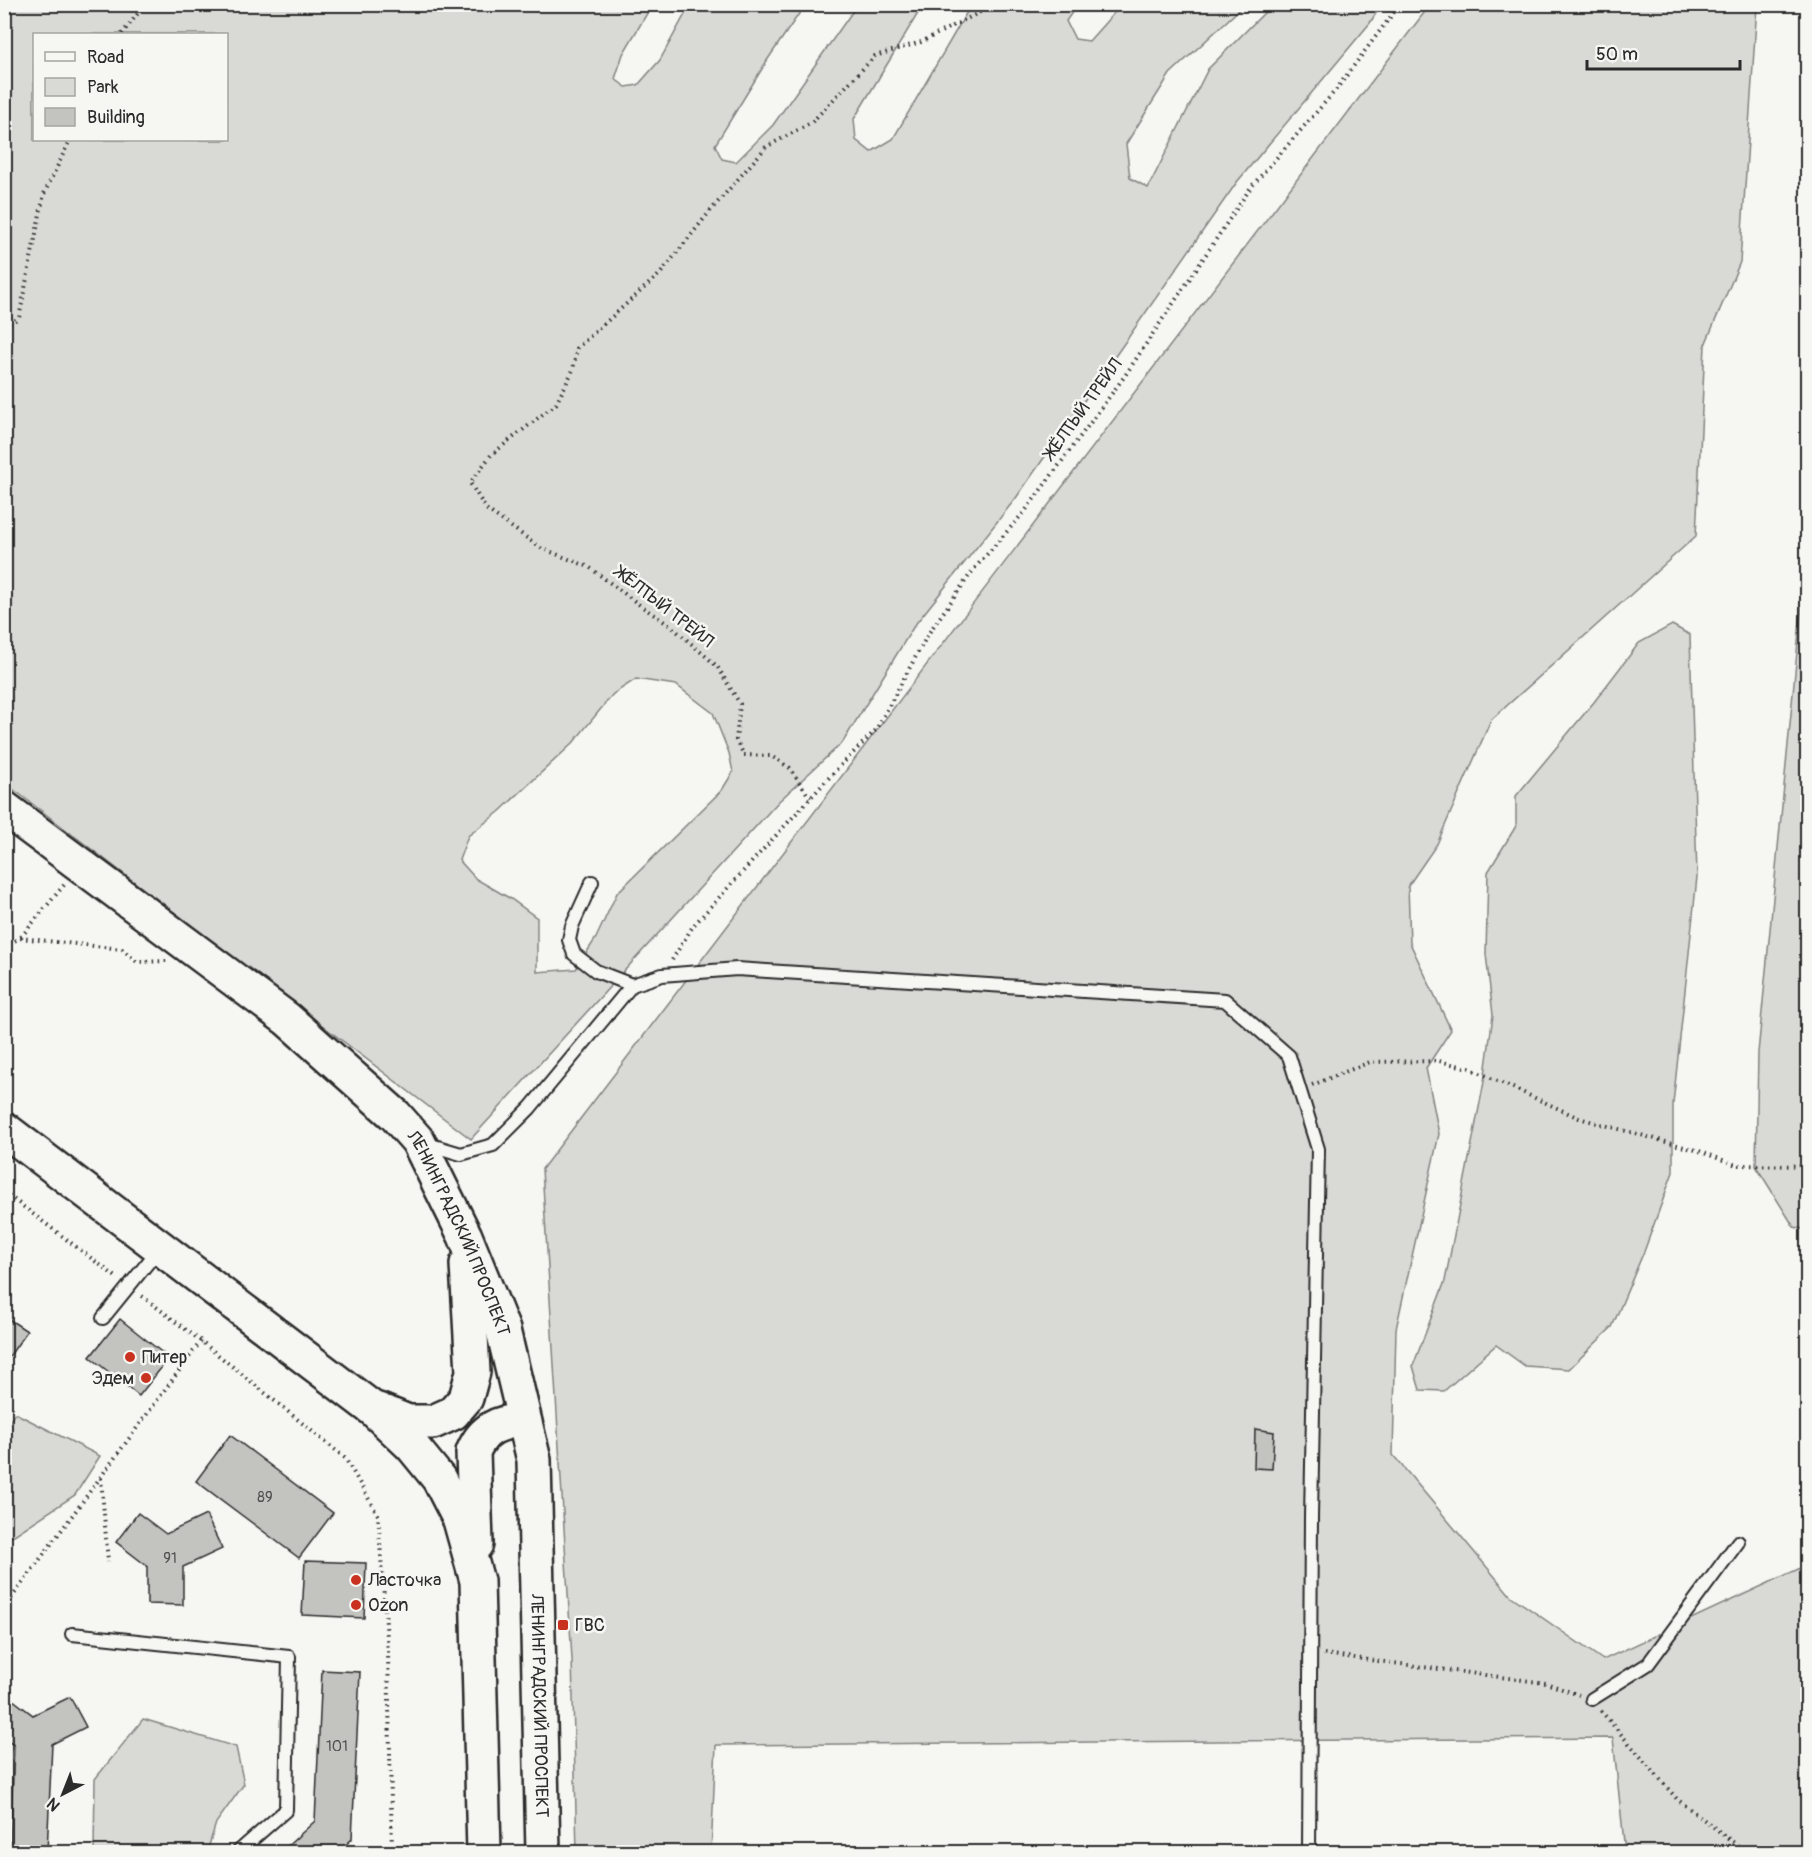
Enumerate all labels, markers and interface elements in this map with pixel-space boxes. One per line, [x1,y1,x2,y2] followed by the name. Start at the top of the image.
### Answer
[33,33,228,141] legend
[1587,33,1740,71] scale bar
[1596,43,1638,66] text: 50 m
[87,46,124,69] text: Road
[87,76,119,99] text: Park
[87,106,145,129] text: Building
[1037,353,1128,466] street label: ЖЁЛТЫЙ ТРЕЙЛ
[608,560,719,653] street label: ЖЁЛТЫЙ ТРЕЙЛ
[401,1124,515,1338] street label: ЛЕНИНГРАДСКИЙ ПРОСПЕКТ
[142,1346,187,1369] place label: Питер
[123,1350,137,1364] marker: Питер
[92,1367,134,1390] place label: Эдем
[139,1371,153,1385] marker: Эдем
[257,1488,273,1507] house number: 89
[163,1549,177,1568] house number: 91
[367,1569,441,1592] place label: Ласточка
[349,1573,363,1587] marker: Ласточка
[526,1593,554,1818] street label: ЛЕНИНГРАДСКИЙ ПРОСПЕКТ
[368,1594,408,1617] place label: Ozon
[349,1598,363,1612] marker: Ozon
[575,1614,605,1637] place label: ГВС
[556,1618,570,1632] marker: ГВС
[326,1737,348,1756] house number: 101
[33,1764,93,1824] north arrow
[43,1793,64,1815] text: N

